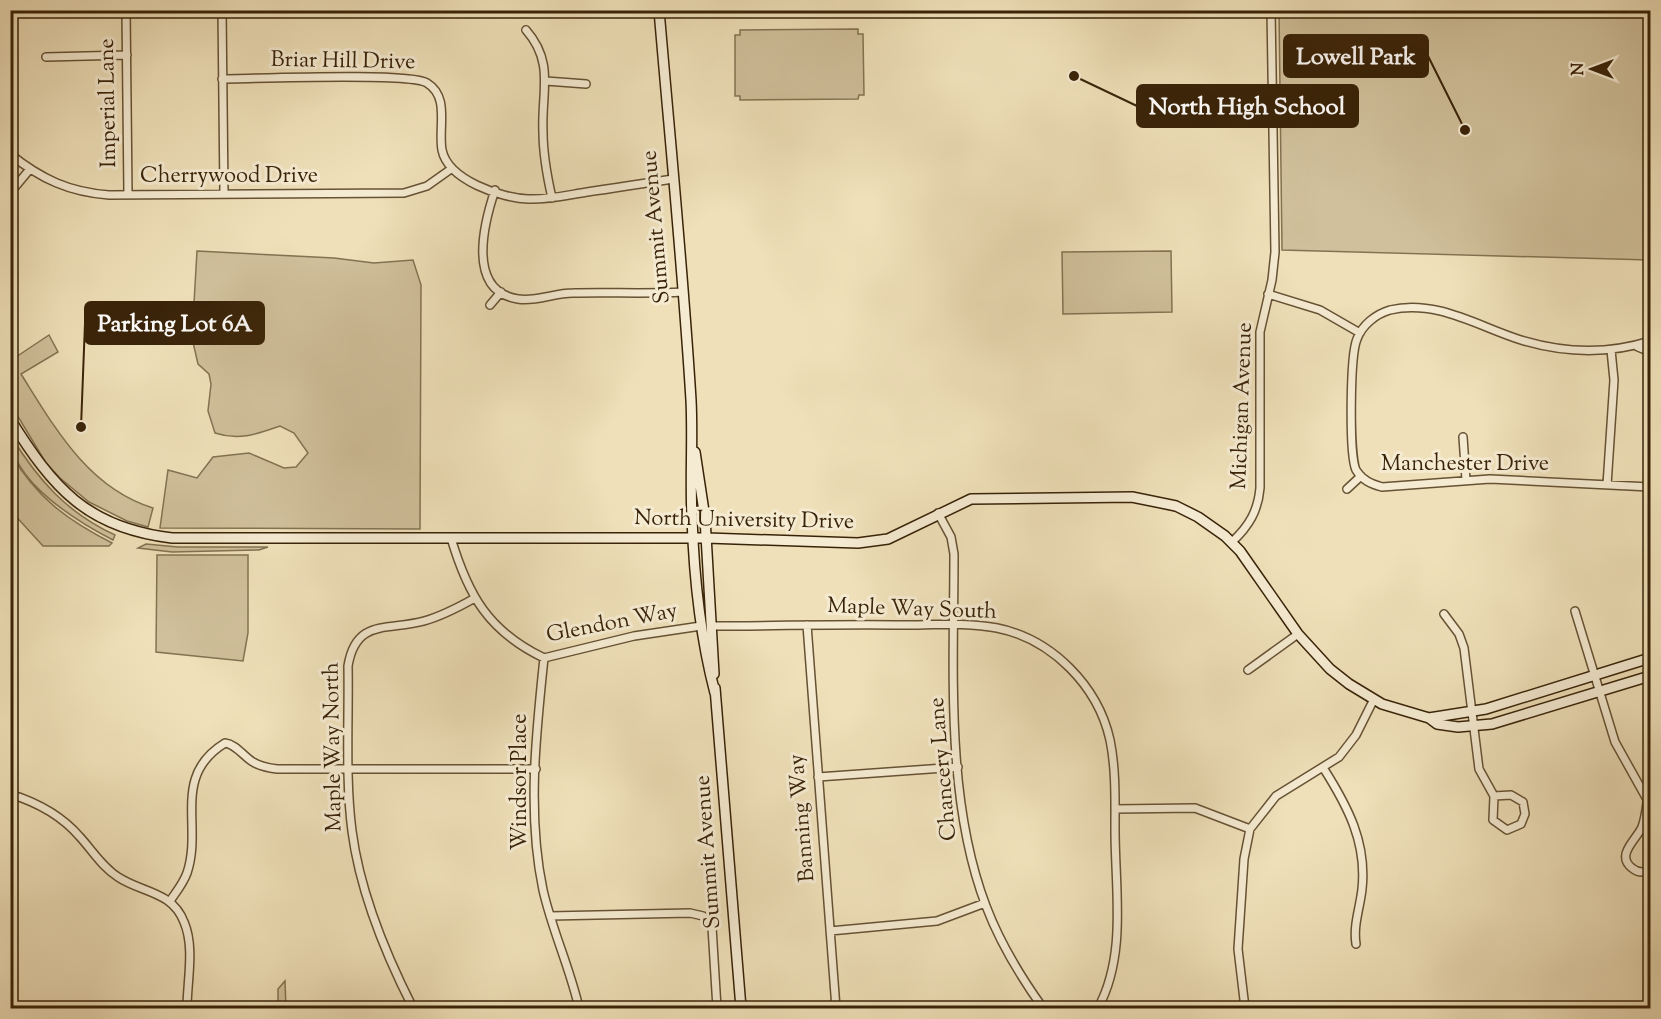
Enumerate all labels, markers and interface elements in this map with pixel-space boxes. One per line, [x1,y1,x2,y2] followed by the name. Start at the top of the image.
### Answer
[1284,35,1428,77] callout: Lowell Park
[92,38,126,168] street label: Imperial Lane
[1562,39,1622,99] north arrow
[1296,41,1417,75] text: Lowell Park
[270,45,416,79] street label: Briar Hill Drive
[1568,62,1591,75] text: N
[1137,85,1358,127] callout: North High School
[1149,91,1346,125] text: North High School
[634,149,680,305] street label: Summit Avenue
[140,161,318,193] street label: Cherrywood Drive
[85,302,264,344] callout: Parking Lot 6A
[97,308,253,342] text: Parking Lot 6A
[1224,322,1262,490] street label: Michigan Avenue
[1381,449,1549,481] street label: Manchester Drive
[634,503,854,539] street label: North University Drive
[827,591,998,629] street label: Maple Way South
[544,596,680,652] street label: Glendon Way
[317,662,351,832] street label: Maple Way North
[922,696,966,842] street label: Chancery Lane
[505,714,537,850] street label: Windsor Place
[781,753,825,883] street label: Banning Way
[688,774,730,930] street label: Summit Avenue

